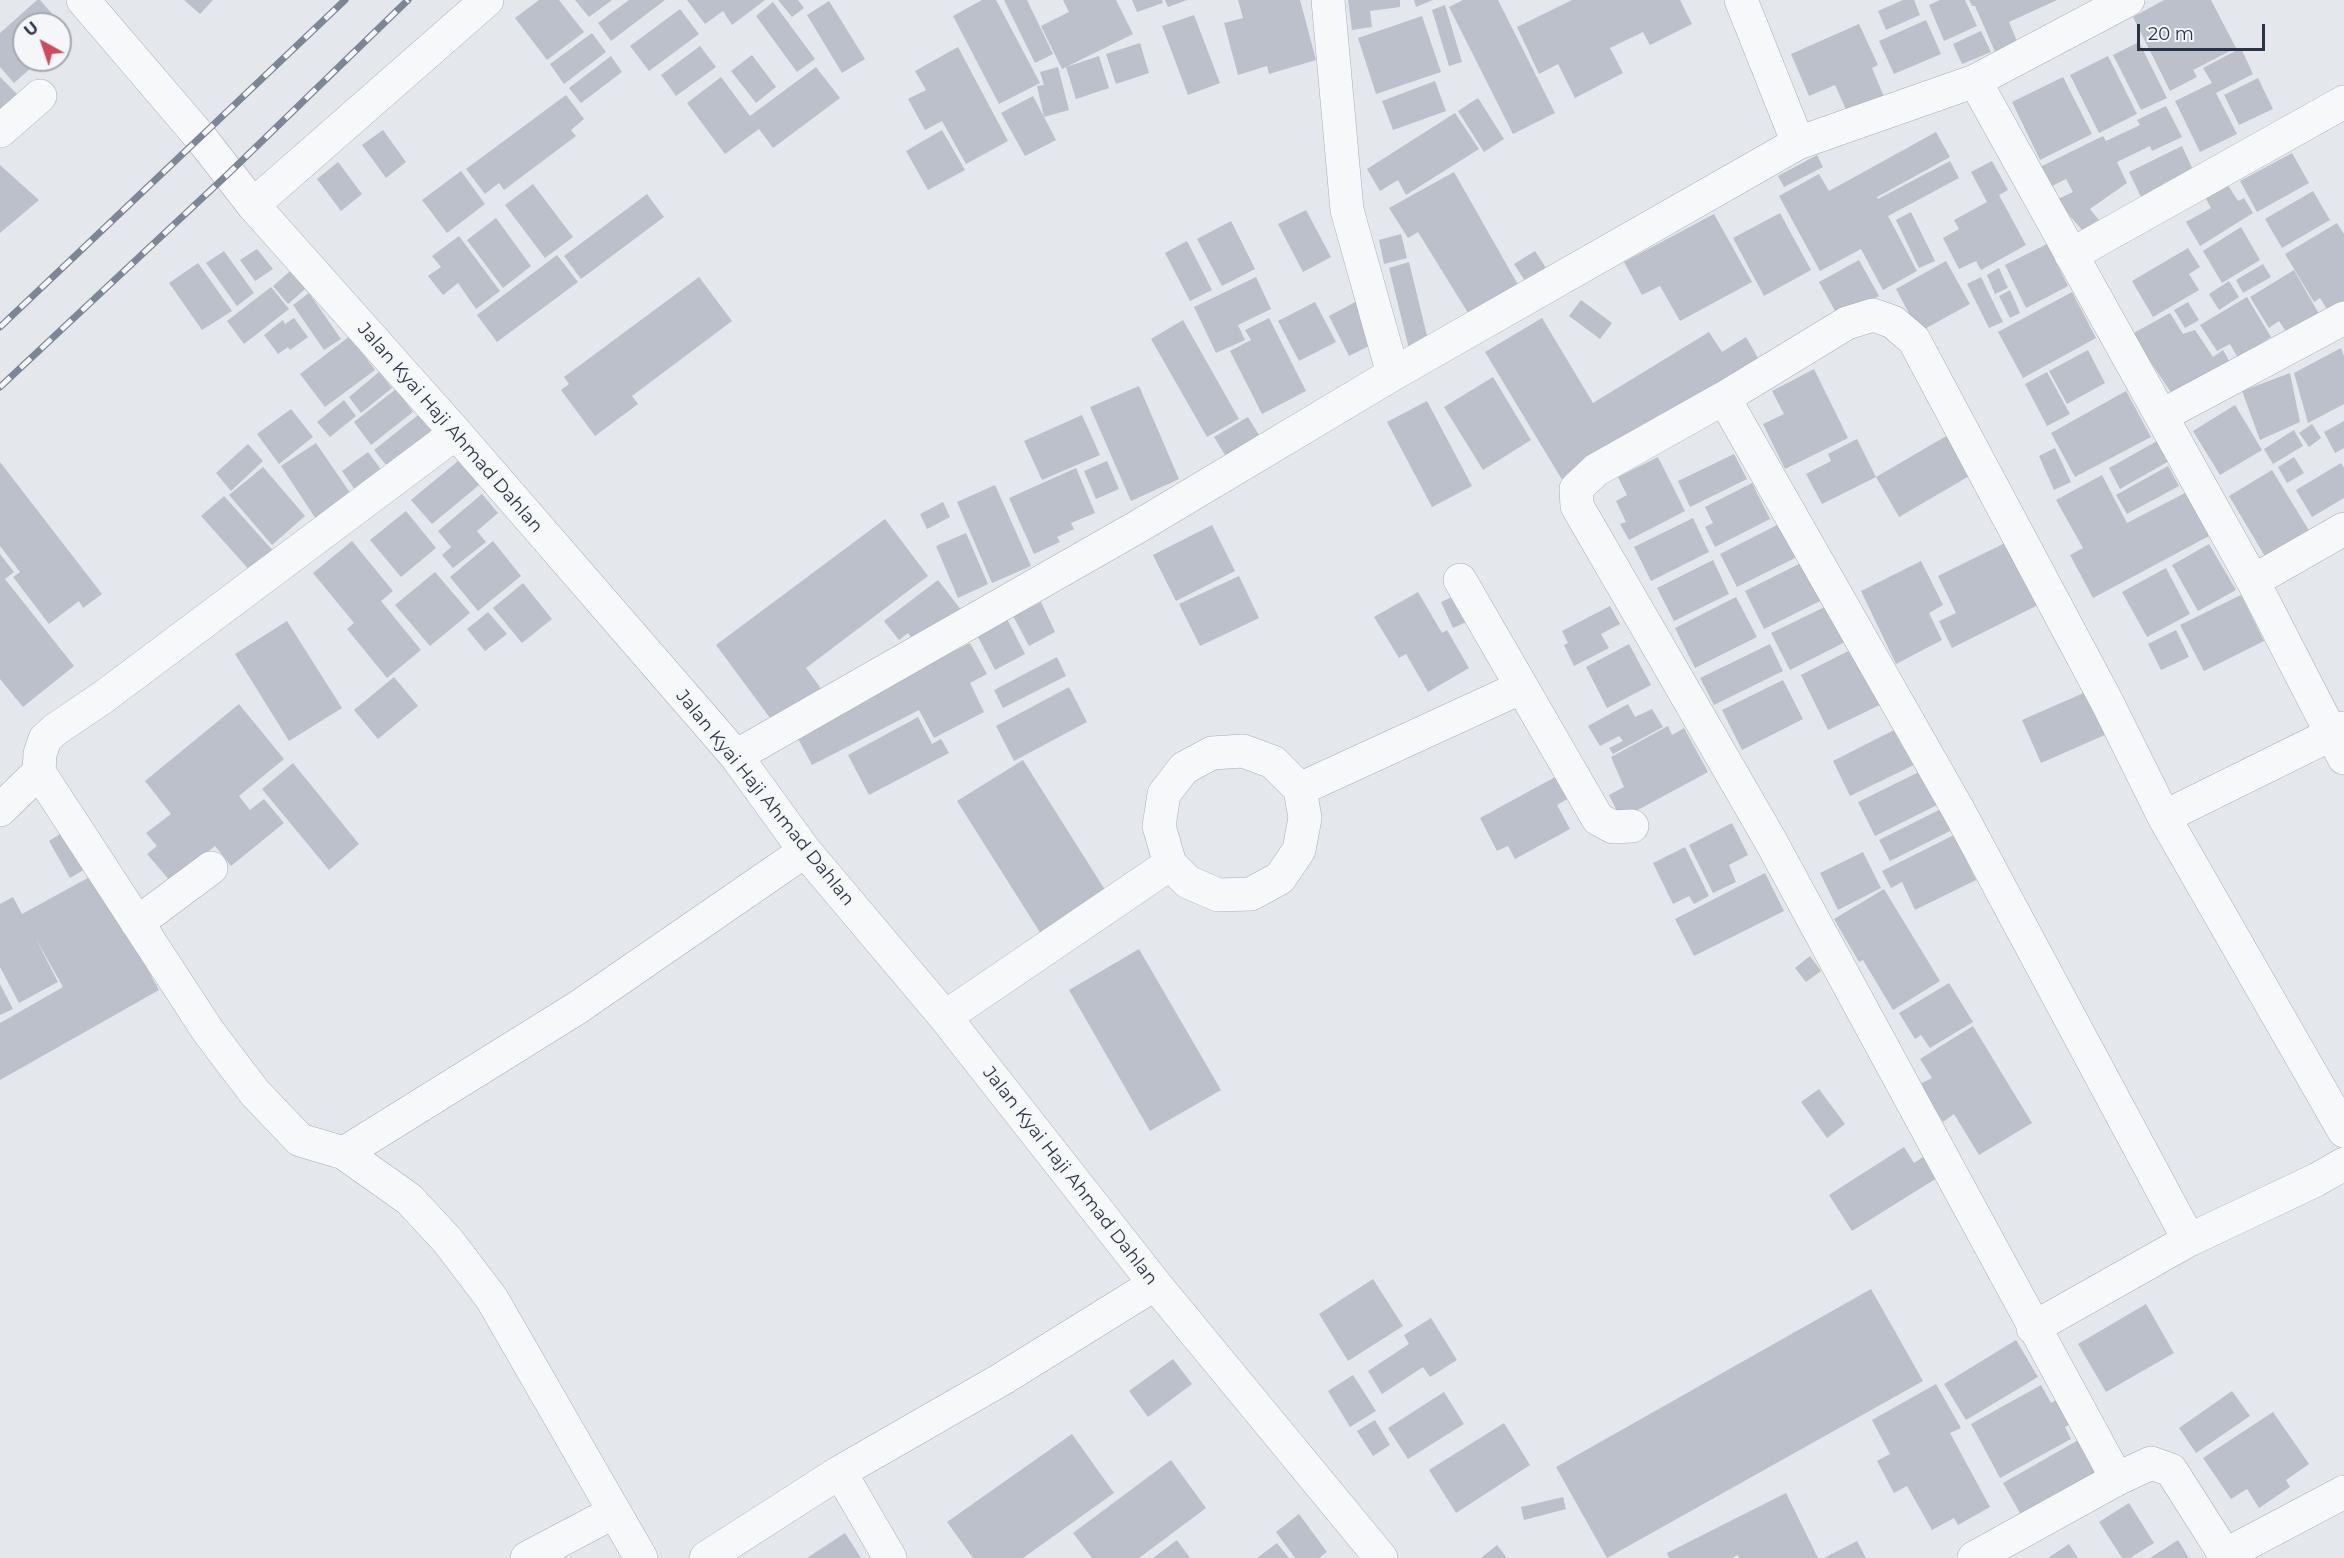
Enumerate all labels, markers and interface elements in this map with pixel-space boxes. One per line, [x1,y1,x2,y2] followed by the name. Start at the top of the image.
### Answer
[12,12,72,72] north arrow
[2140,12,2268,50] scale bar
[20,18,42,41] text: U
[2148,23,2194,45] text: 20 m
[353,319,547,537] street label: Jalan Kyai Haji Ahmad Dahlan
[671,686,859,910] street label: Jalan Kyai Haji Ahmad Dahlan
[978,1063,1162,1289] street label: Jalan Kyai Haji Ahmad Dahlan

